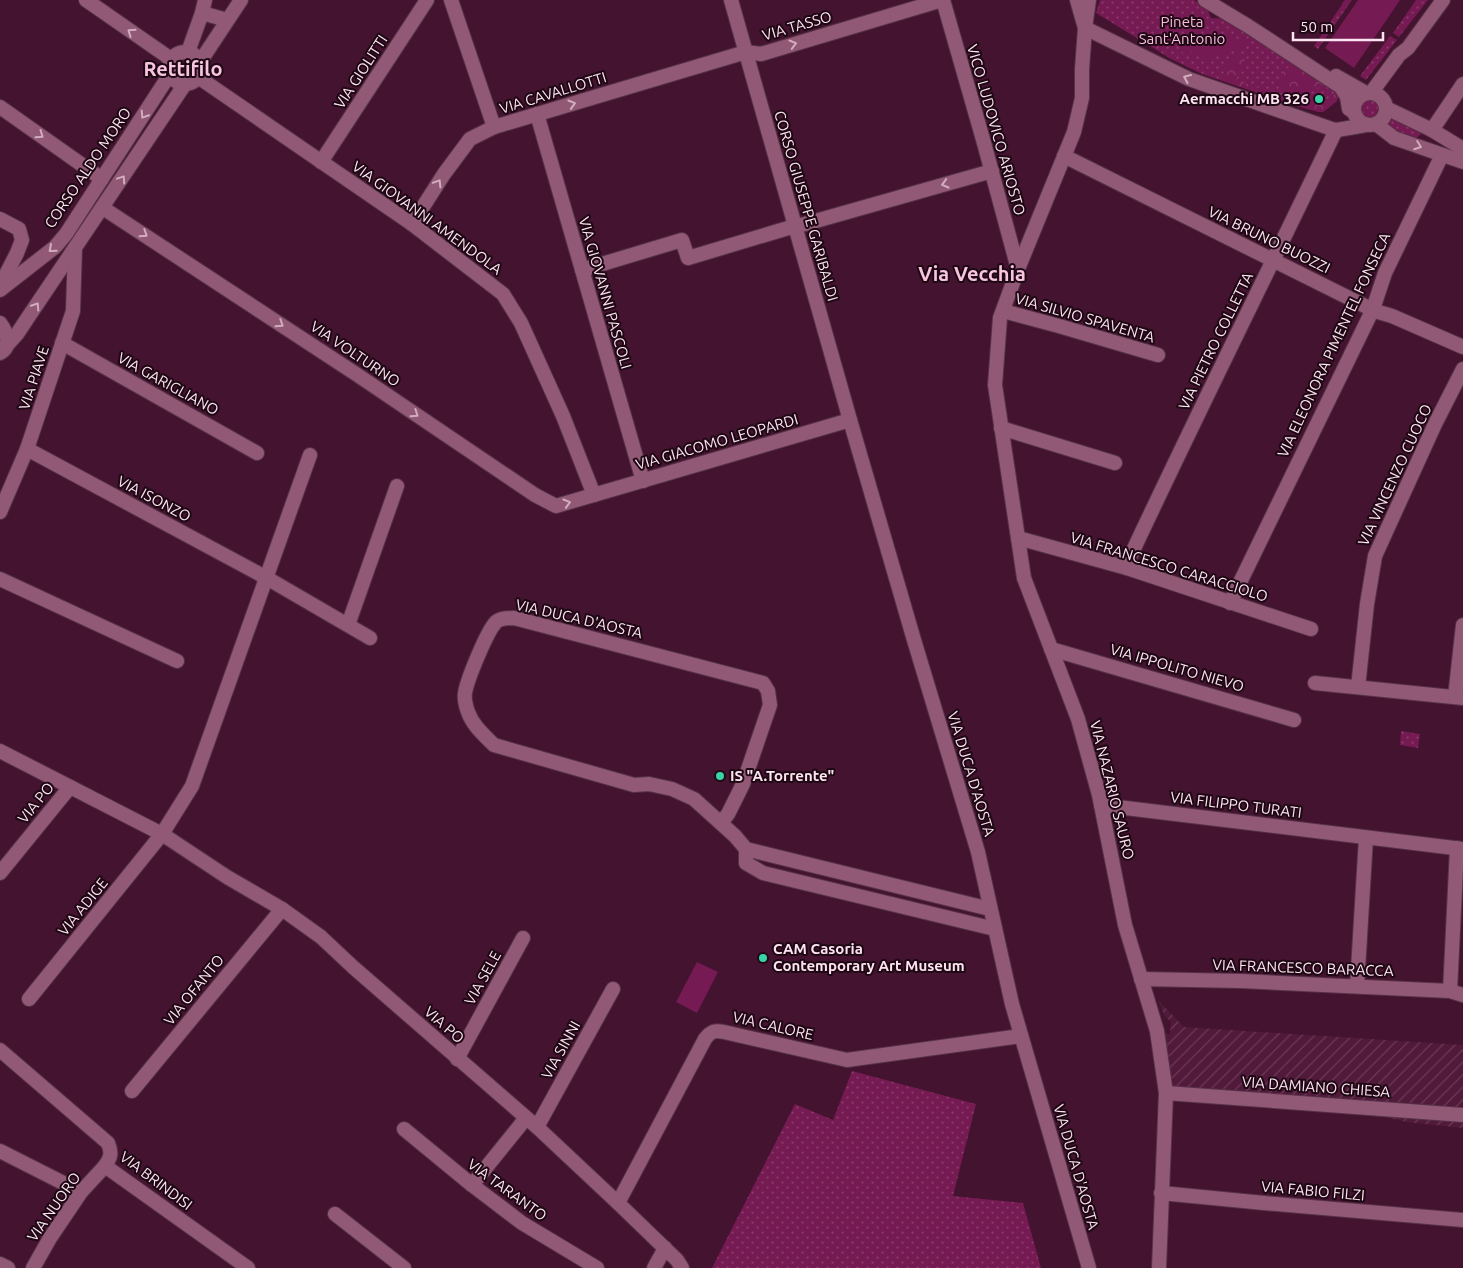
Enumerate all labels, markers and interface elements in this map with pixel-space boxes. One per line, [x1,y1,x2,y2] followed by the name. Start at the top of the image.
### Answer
[760,8,834,44] street label: VIA TASSO
[1293,10,1383,42] scale bar
[1139,13,1225,47] park label: Pineta Sant'Antonio
[1300,18,1333,35] text: 50 m
[127,29,137,38] one-way arrow
[330,32,391,112] street label: VIA GIOLITTI
[788,40,797,50] one-way arrow
[964,42,1029,217] street label: VICO LUDOVICO ARIOSTO
[144,57,222,80] district label: Rettifilo
[497,68,608,117] street label: VIA CAVALLOTTI
[1183,73,1192,84] one-way arrow
[1180,90,1309,107] place label: Aermacchi MB 326
[1313,93,1325,105] marker: Aermacchi MB 326
[568,99,576,109] one-way arrow
[41,104,134,231] street label: CORSO ALDO MORO
[771,109,842,303] street label: CORSO GIUSEPPE GARIBALDI
[140,110,150,119] one-way arrow
[34,129,44,138] one-way arrow
[1413,140,1422,150] one-way arrow
[349,158,506,278] street label: VIA GIOVANNI AMENDOLA
[116,175,126,184] one-way arrow
[432,179,442,188] one-way arrow
[941,179,949,189] one-way arrow
[1205,203,1333,276] street label: VIA BRUNO BUOZZI
[576,215,635,371] street label: VIA GIOVANNI PASCOLI
[139,228,148,238] one-way arrow
[1274,229,1393,460] street label: VIA ELEONORA PIMENTEL FONSECA
[48,243,57,252] one-way arrow
[918,262,1026,285] district label: Via Vecchia
[1175,269,1256,412] street label: VIA PIETRO COLLETTA
[1014,289,1157,346] street label: VIA SILVIO SPAVENTA
[30,302,39,312] one-way arrow
[275,317,284,327] one-way arrow
[307,317,403,390] street label: VIA VOLTURNO
[15,344,52,412] street label: VIA PIAVE
[115,349,222,418] street label: VIA GARIGLIANO
[1354,401,1435,548] street label: VIA VINCENZO CUOCO
[409,408,419,417] one-way arrow
[634,410,800,473] street label: VIA GIACOMO LEOPARDI
[115,472,194,525] street label: VIA ISONZO
[562,498,570,508] one-way arrow
[1068,528,1270,605] street label: VIA FRANCESCO CARACCIOLO
[514,596,644,641] street label: VIA DUCA D'AOSTA
[1108,640,1246,695] street label: VIA IPPOLITO NIEVO
[944,709,999,838] street label: VIA DUCA D'AOSTA
[1087,719,1138,861] street label: VIA NAZARIO SAURO
[730,767,834,784] place label: IS "A.Torrente"
[714,770,726,782] marker: IS "A.Torrente"
[14,779,57,826] street label: VIA PO
[1169,788,1303,821] street label: VIA FILIPPO TURATI
[54,874,111,939] street label: VIA ADIGE
[773,940,965,974] place label: CAM Casoria Contemporary Art Museum
[461,948,504,1008] street label: VIA SELE
[160,951,227,1028] street label: VIA OFANTO
[757,952,769,964] marker: CAM Casoria Contemporary Art Museum
[1212,956,1394,979] street label: VIA FRANCESCO BARACCA
[421,1003,468,1047] street label: VIA PO
[731,1008,815,1043] street label: VIA CALORE
[538,1018,583,1082] street label: VIA SINNI
[1241,1073,1391,1100] street label: VIA DAMIANO CHIESA
[1050,1102,1103,1232] street label: VIA DUCA D'AOSTA
[117,1148,196,1213] street label: VIA BRINDISI
[464,1155,550,1224] street label: VIA TARANTO
[24,1169,84,1244] street label: VIA NUORO
[1261,1178,1366,1204] street label: VIA FABIO FILZI

